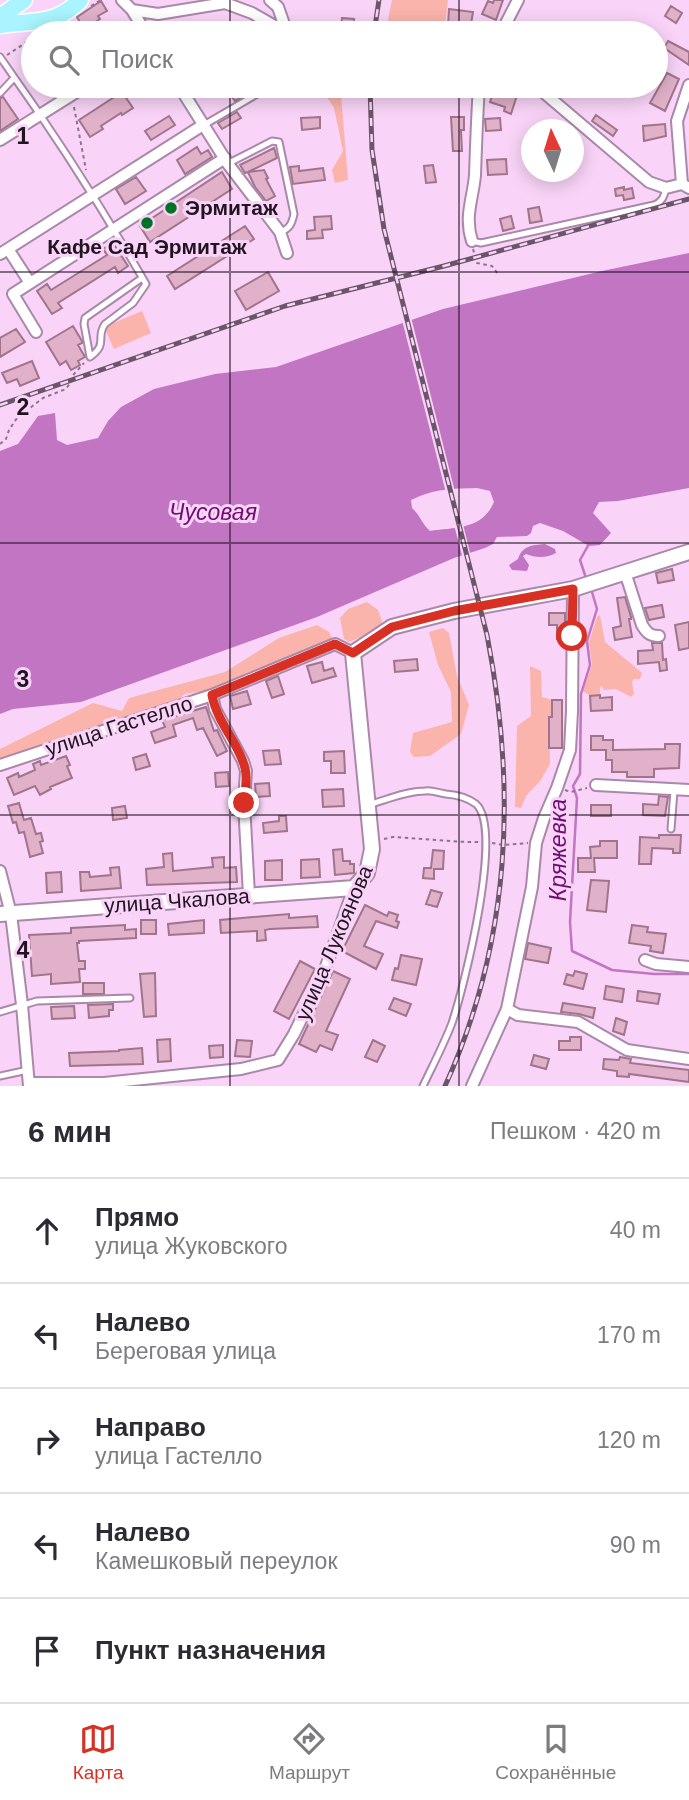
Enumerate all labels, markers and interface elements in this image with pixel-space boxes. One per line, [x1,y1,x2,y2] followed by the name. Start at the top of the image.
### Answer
[21,21,668,98] search box
[45,41,83,79] icon: search
[101,44,173,74] text: Поиск
[521,119,584,182] north arrow
[17,123,30,149] text: 1
[185,196,279,219] place label: Эрмитаж
[163,200,179,216] marker: Эрмитаж
[139,215,155,231] marker: Кафе Сад Эрмитаж
[47,235,248,258] place label: Кафе Сад Эрмитаж
[17,394,29,420] text: 2
[169,499,257,525] water label: Чусовая
[556,620,587,651] route start
[17,666,29,692] text: 3
[43,691,195,760] street label: улица Гастелло
[228,787,259,818] route end
[545,799,571,901] water label: Кряжевка
[290,861,377,1024] street label: улица Лукоянова
[104,884,251,917] street label: улица Чкалова
[17,937,30,963] text: 4
[28,1115,112,1148] text: 6 мин
[490,1118,661,1144] text: Пешком · 420 m
[95,1202,179,1232] text: Прямо
[28,1212,66,1250] icon: ahead
[610,1217,661,1243] text: 40 m
[95,1233,287,1259] text: улица Жуковского
[95,1307,190,1337] text: Налево
[28,1317,66,1355] icon: left
[597,1322,661,1348] text: 170 m
[95,1338,276,1364] text: Береговая улица
[95,1412,206,1442] text: Направо
[28,1422,66,1460] icon: right
[597,1427,661,1453] text: 120 m
[95,1443,262,1469] text: улица Гастелло
[95,1517,190,1547] text: Налево
[28,1527,66,1565] icon: left
[610,1532,661,1558] text: 90 m
[95,1548,337,1574] text: Камешковый переулок
[28,1632,66,1670] icon: arrive
[95,1635,326,1665] text: Пункт назначения
[73,1720,124,1784] tab: Карта
[269,1720,350,1784] tab: Маршрут
[495,1720,616,1784] tab: Сохранённые

